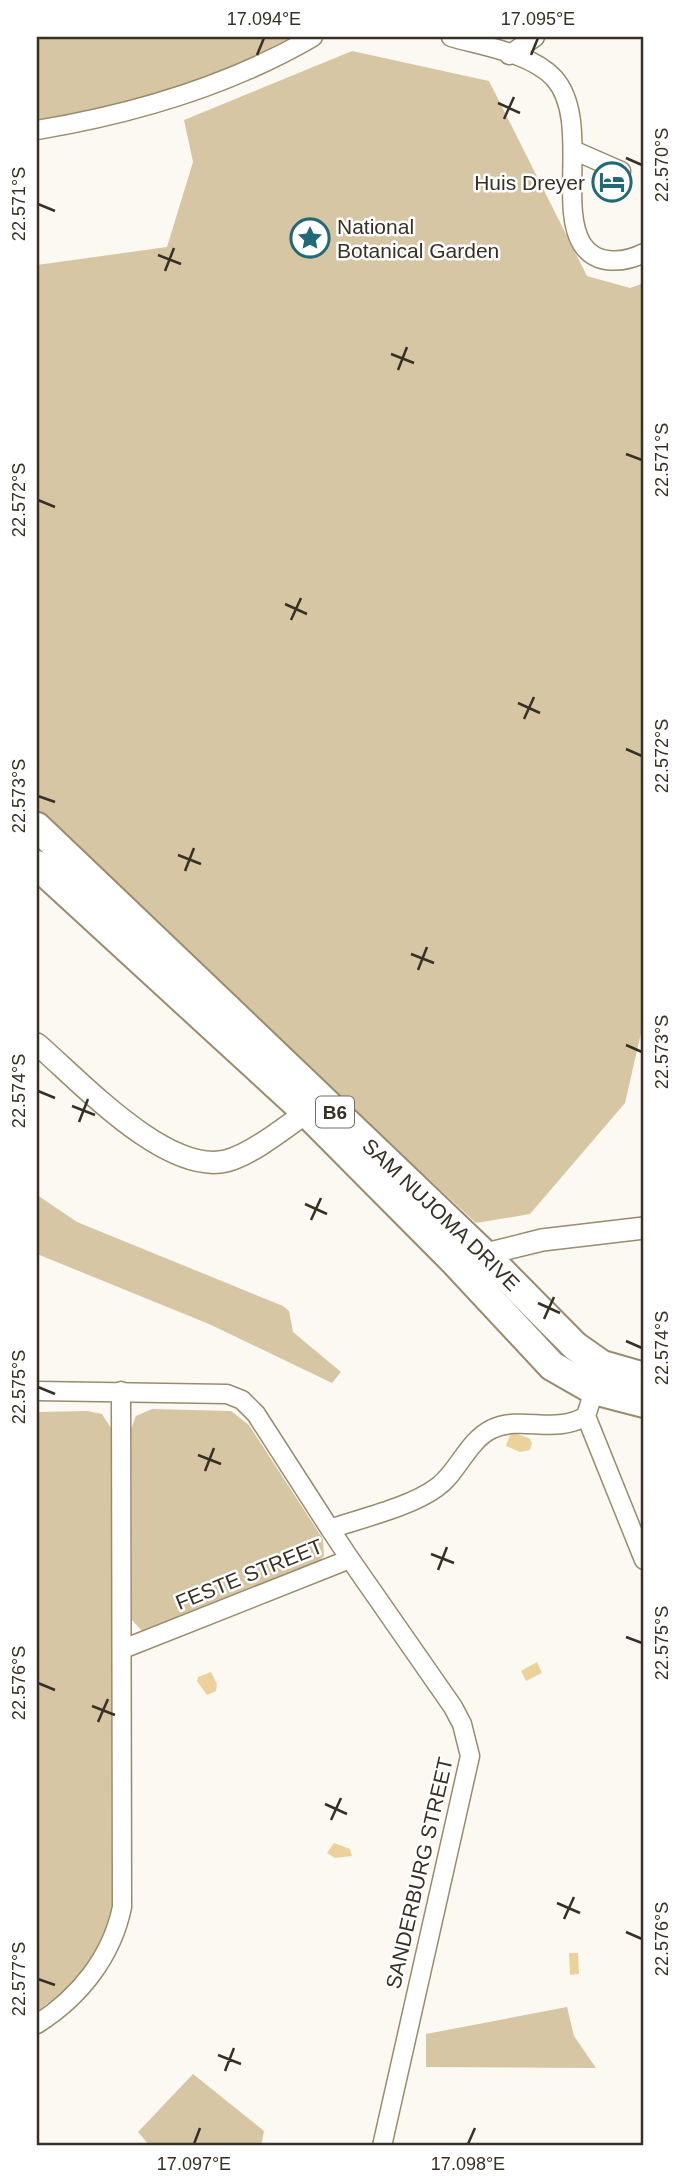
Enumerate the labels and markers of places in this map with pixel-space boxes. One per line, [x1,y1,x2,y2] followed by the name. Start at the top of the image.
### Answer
[591,161,633,203] hotel icon: Huis Dreyer
[474,171,585,194] place label: Huis Dreyer
[337,215,499,262] place label: National Botanical Garden
[289,217,331,259] place icon: National Botanical Garden

